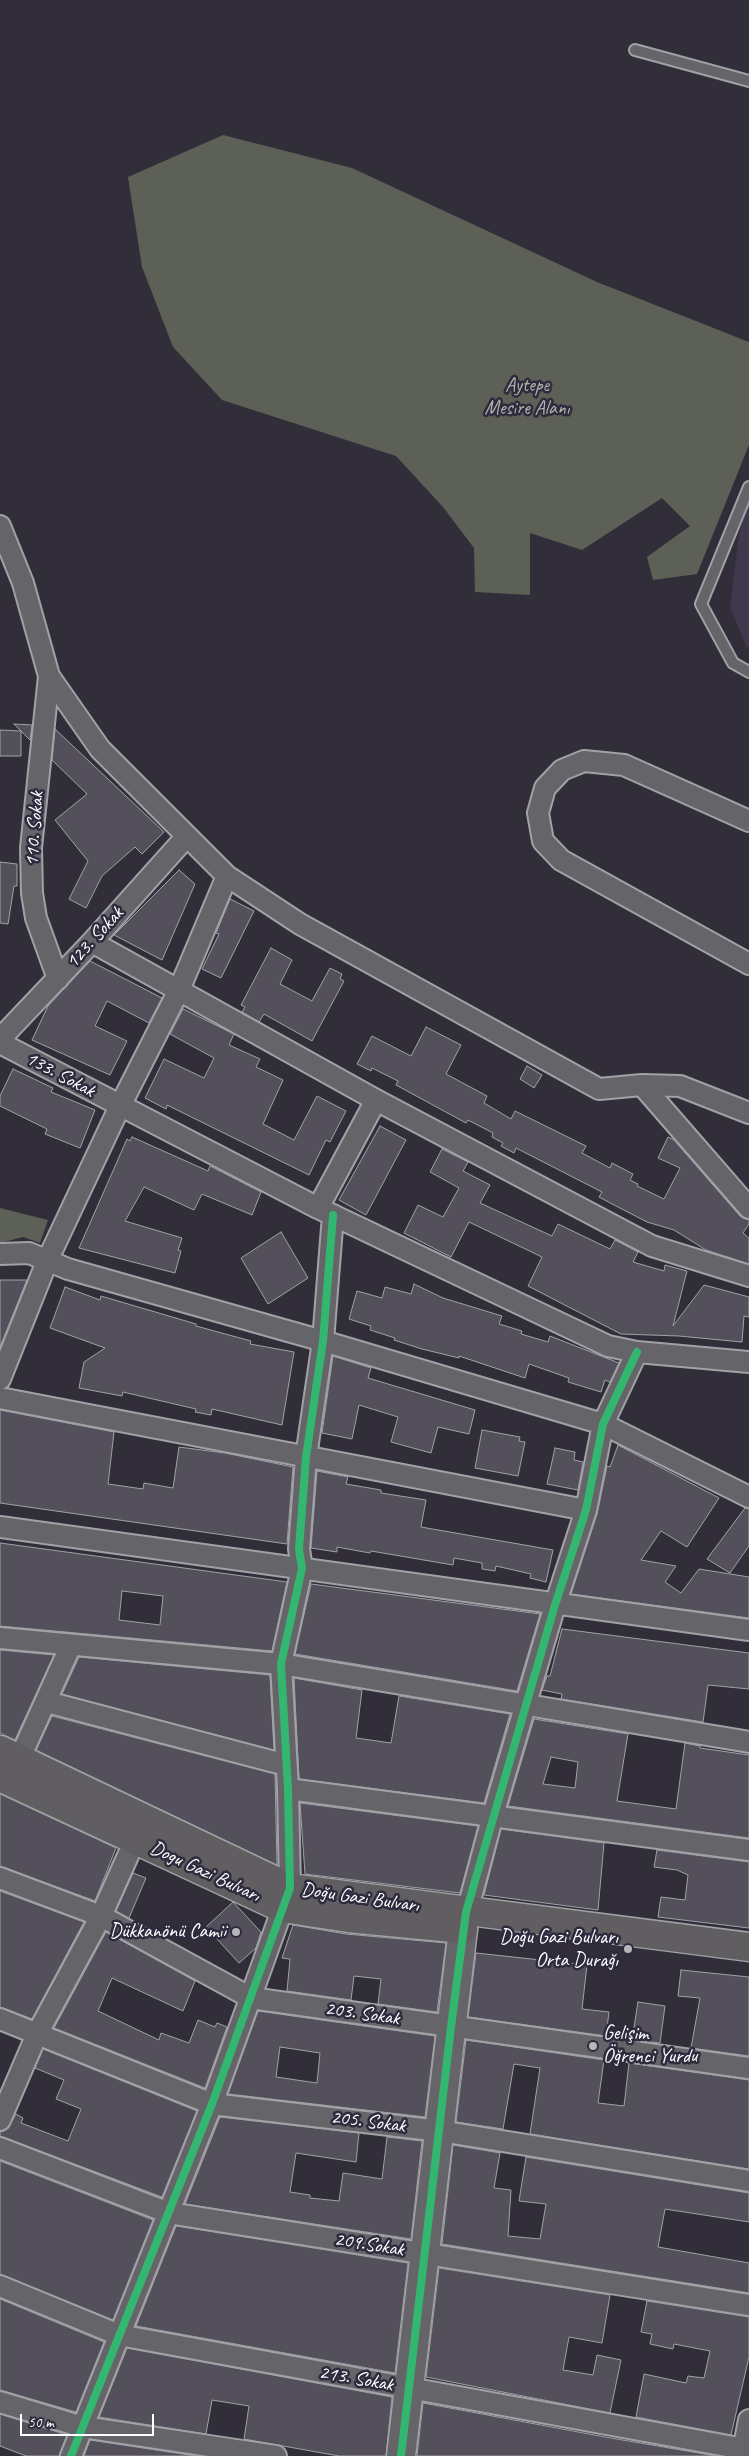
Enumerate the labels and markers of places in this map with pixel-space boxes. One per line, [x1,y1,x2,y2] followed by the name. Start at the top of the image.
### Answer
[110,1920,226,1944] place label: Dükkanönü Camii
[230,1926,242,1938] marker: Dükkanönü Camii
[500,1926,618,1973] place label: Doğu Gazi Bulvarı Orta Durağı
[622,1943,634,1955] marker: Doğu Gazi Bulvarı Orta Durağı
[603,2022,697,2069] place label: Gelişim Öğrenci Yurdu
[587,2040,599,2052] marker: Gelişim Öğrenci Yurdu

